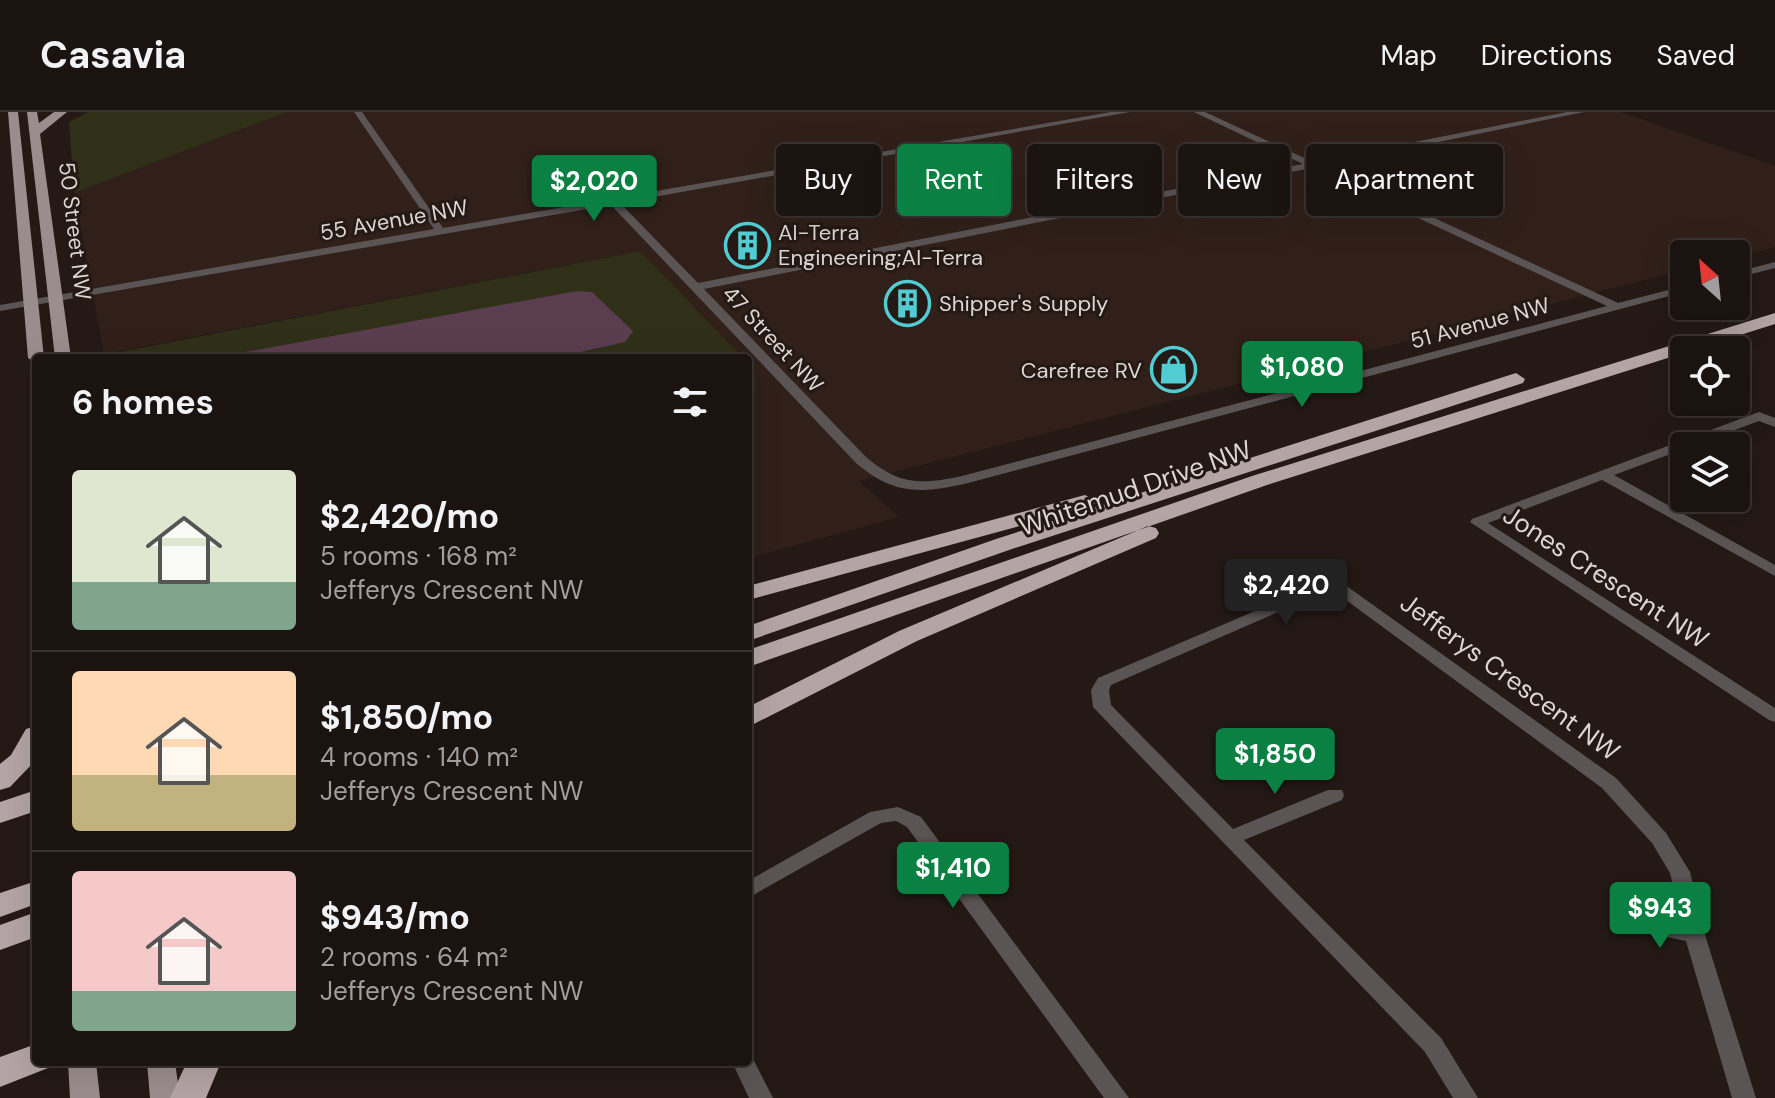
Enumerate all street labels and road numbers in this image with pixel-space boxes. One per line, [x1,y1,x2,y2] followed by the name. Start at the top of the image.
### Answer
[52,160,98,302] street label: 50 Street NW
[318,193,470,247] street label: 55 Avenue NW
[716,280,830,398] street label: 47 Street NW
[1407,290,1553,356] street label: 51 Avenue NW
[1014,432,1256,544] street label: Whitemud Drive NW
[1497,498,1715,656] street label: Jones Crescent NW
[1393,586,1627,768] street label: Jefferys Crescent NW

